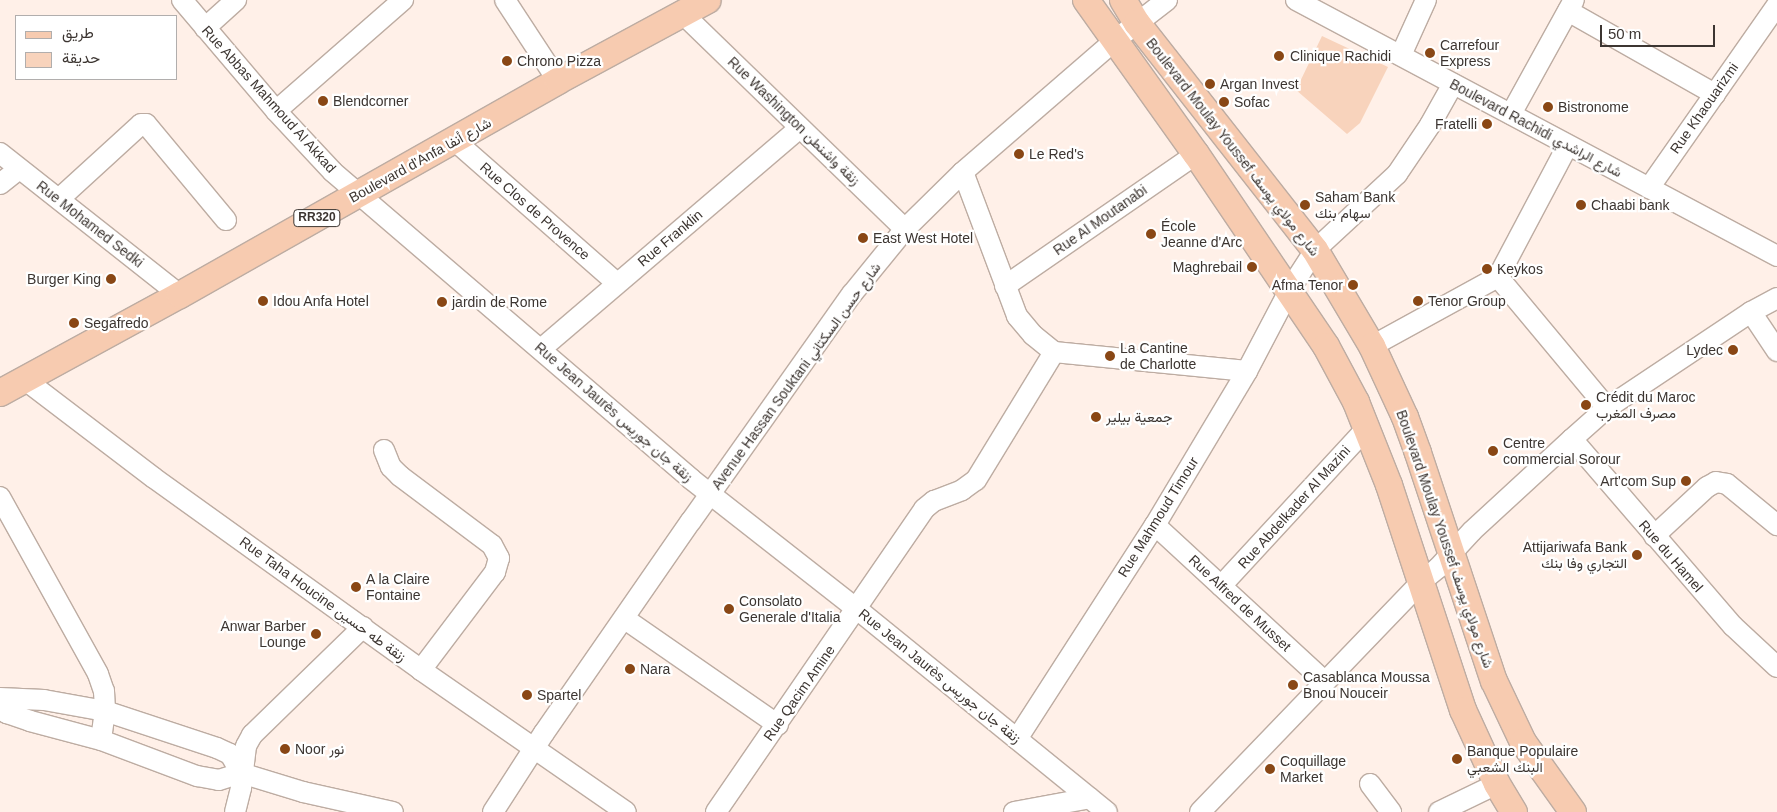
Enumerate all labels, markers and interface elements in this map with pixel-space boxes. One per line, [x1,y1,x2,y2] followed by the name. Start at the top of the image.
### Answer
[15,15,178,80] legend
[1602,15,1717,47] scale bar
[198,21,340,177] street label: Rue Abbas Mahmoud Al Akkad
[62,24,94,41] text: طريق
[1608,25,1641,42] text: 50 m
[1143,35,1323,259] street label: Boulevard Moulay Youssef شارع مولاي يوسف
[1440,37,1499,70] place label: Carrefour Express
[1424,47,1436,59] marker: Carrefour Express
[1290,48,1391,64] place label: Clinique Rachidi
[62,49,100,66] text: حديقة
[1272,49,1286,63] marker: Clinique Rachidi
[517,53,601,69] place label: Chrono Pizza
[724,53,864,189] street label: Rue Washington زنقة واشنطن
[501,55,513,67] marker: Chrono Pizza
[1666,59,1742,157] street label: Rue Khaouarizmi
[1447,75,1625,181] street label: Boulevard Rachidi شارع الراشدي
[1220,76,1299,92] place label: Argan Invest
[1204,78,1216,90] marker: Argan Invest
[333,93,408,109] place label: Blendcorner
[1234,94,1270,110] place label: Sofac
[317,95,329,107] marker: Blendcorner
[1218,96,1230,108] marker: Sofac
[1558,99,1629,115] place label: Bistronome
[1542,101,1554,113] marker: Bistronome
[346,114,494,206] street label: Boulevard d'Anfa شارع أنفا
[1435,116,1477,132] place label: Fratelli
[1481,118,1493,130] marker: Fratelli
[1029,146,1084,162] place label: Le Red's
[1013,148,1025,160] marker: Le Red's
[477,159,593,263] street label: Rue Clos de Provence
[33,177,147,271] street label: Rue Mohamed Sedki
[1050,181,1150,259] street label: Rue Al Moutanabi
[1315,189,1395,222] place label: Saham Bank سهام بنك
[1591,197,1670,213] place label: Chaabi bank
[1299,199,1311,211] marker: Saham Bank سهام بنك
[1575,199,1587,211] marker: Chaabi bank
[634,206,706,270] street label: Rue Franklin
[293,208,341,228] road number: RR320
[1161,218,1242,250] place label: École Jeanne d'Arc
[1145,228,1157,240] marker: École Jeanne d'Arc
[873,230,973,246] place label: East West Hotel
[857,232,869,244] marker: East West Hotel
[708,259,884,493] street label: Avenue Hassan Souktani شارع حسن السكتاني
[1173,259,1242,275] place label: Maghrebail
[1246,261,1258,273] marker: Maghrebail
[1497,261,1543,277] place label: Keykos
[1481,263,1493,275] marker: Keykos
[27,271,101,287] place label: Burger King
[105,273,117,285] marker: Burger King
[1271,277,1343,293] place label: Afma Tenor
[1347,279,1359,291] marker: Afma Tenor
[273,293,370,309] place label: Idou Anfa Hotel
[1428,293,1506,309] place label: Tenor Group
[452,294,547,310] place label: jardin de Rome
[257,295,269,307] marker: Idou Anfa Hotel
[1412,295,1424,307] marker: Tenor Group
[436,296,448,308] marker: jardin de Rome
[84,315,149,331] place label: Segafredo
[68,317,80,329] marker: Segafredo
[531,339,697,485] street label: Rue Jean Jaurès زنقة جان جوريس
[1120,340,1196,372] place label: La Cantine de Charlotte
[1686,342,1723,358] place label: Lydec
[1727,344,1739,356] marker: Lydec
[1104,350,1116,362] marker: La Cantine de Charlotte
[1596,389,1696,422] place label: Crédit du Maroc مصرف المغرب
[1580,399,1592,411] marker: Crédit du Maroc مصرف المغرب
[1393,408,1497,670] street label: Boulevard Moulay Youssef شارع مولاي يوسف
[1106,409,1172,425] place label: جمعية بيلير
[1090,411,1102,423] marker: جمعية بيلير
[1503,435,1620,468] place label: Centre commercial Sorour
[1234,442,1354,572] street label: Rue Abdelkader Al Mazini
[1487,445,1499,457] marker: Centre commercial Sorour
[1114,454,1202,580] street label: Rue Mahmoud Timour
[1600,473,1676,489] place label: Art'com Sup
[1680,475,1692,487] marker: Art'com Sup
[1635,517,1707,595] street label: Rue du Hamel
[236,533,410,665] street label: Rue Taha Houcine زنقة طه حسين
[1523,539,1627,572] place label: Attijariwafa Bank التجاري وفا بنك
[1631,549,1643,561] marker: Attijariwafa Bank التجاري وفا بنك
[1185,551,1295,655] street label: Rue Alfred de Musset
[366,571,431,604] place label: A la Claire Fontaine
[350,581,362,593] marker: A la Claire Fontaine
[739,593,841,626] place label: Consolato Generale d'Italia
[723,603,735,615] marker: Consolato Generale d'Italia
[855,605,1025,747] street label: Rue Jean Jaurès زنقة جان جوريس
[220,618,306,650] place label: Anwar Barber Lounge
[310,628,322,640] marker: Anwar Barber Lounge
[760,642,838,744] street label: Rue Qacim Amine
[640,661,670,677] place label: Nara
[624,663,636,675] marker: Nara
[1303,669,1430,702] place label: Casablanca Moussa Bnou Nouceir
[1287,679,1299,691] marker: Casablanca Moussa Bnou Nouceir
[537,687,581,703] place label: Spartel
[521,689,533,701] marker: Spartel
[295,741,344,757] place label: Noor نور
[279,743,291,755] marker: Noor نور
[1467,743,1578,776] place label: Banque Populaire البنك الشعبي
[1280,753,1346,786] place label: Coquillage Market
[1451,753,1463,765] marker: Banque Populaire البنك الشعبي
[1264,763,1276,775] marker: Coquillage Market

